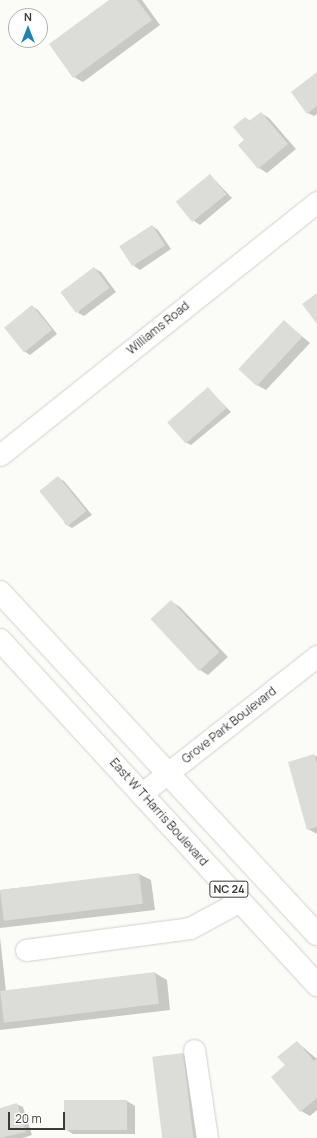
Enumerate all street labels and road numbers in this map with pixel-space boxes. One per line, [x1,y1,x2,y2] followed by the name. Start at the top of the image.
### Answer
[124,298,192,358] street label: Williams Road
[179,684,279,766] street label: Grove Park Boulevard
[107,755,211,869] street label: East W T Harris Boulevard
[209,880,249,898] road number: NC 24

